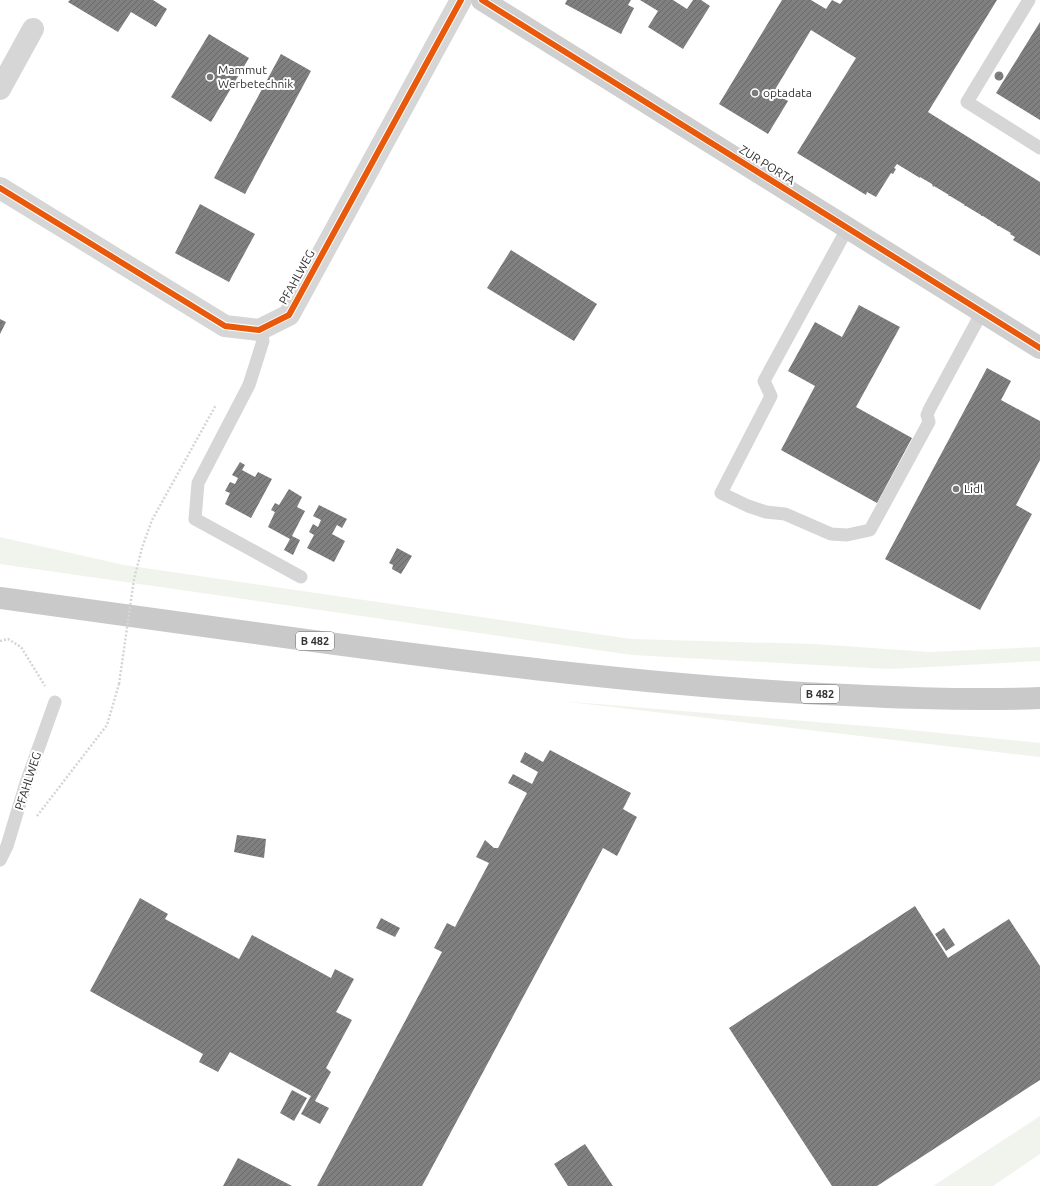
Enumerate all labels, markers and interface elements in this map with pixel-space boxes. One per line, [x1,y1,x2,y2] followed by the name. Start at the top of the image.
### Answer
[218,63,293,90] place label: Mammut Werbetechnik
[205,72,215,82] marker: Mammut Werbetechnik
[763,86,812,99] place label: optadata
[750,88,760,98] marker: optadata
[737,142,798,187] street label: ZUR PORTA
[276,247,317,306] street label: PFAHLWEG
[964,482,983,495] place label: Lidl
[951,484,961,494] marker: Lidl
[296,632,334,650] road number: B 482
[801,685,839,703] road number: B 482
[12,750,43,812] street label: PFAHLWEG

